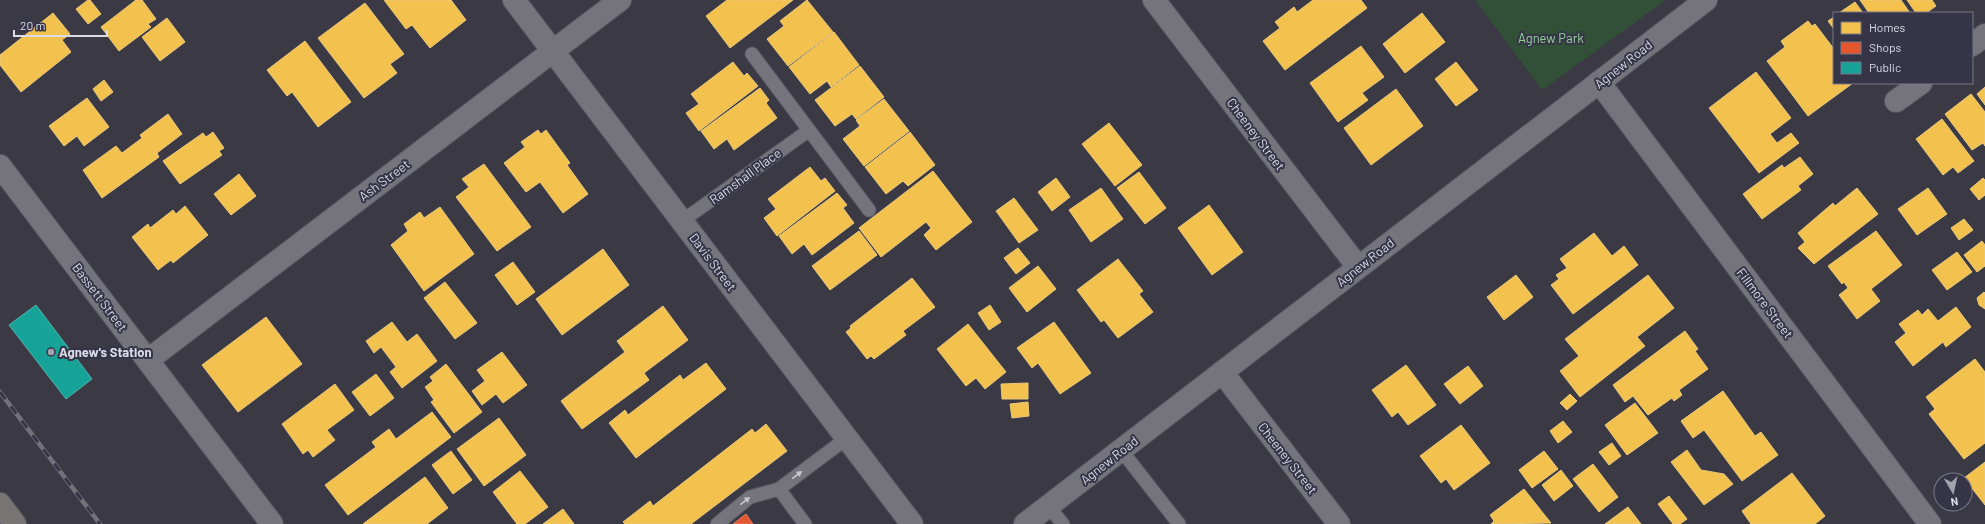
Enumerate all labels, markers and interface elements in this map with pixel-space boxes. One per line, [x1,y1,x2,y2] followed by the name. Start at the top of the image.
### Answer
[14,12,107,38] scale bar
[1833,12,1973,84] legend
[20,18,46,32] text: 20 m
[1869,20,1906,34] text: Homes
[1518,30,1584,46] park label: Agnew Park
[1591,36,1655,92] street label: Agnew Road
[1869,40,1902,54] text: Shops
[1869,60,1901,74] text: Public
[1224,95,1288,173] street label: Cheeney Street
[706,145,784,207] street label: Ramshall Place
[356,156,412,204] street label: Ash Street
[686,230,740,294] street label: Davis Street
[1333,234,1397,290] street label: Agnew Road
[69,260,131,334] street label: Bassett Street
[1733,265,1797,341] street label: Fillmore Street
[59,344,152,360] place label: Agnew's Station
[46,347,56,357] marker: Agnew's Station
[1255,419,1321,497] street label: Cheeney Street
[1077,432,1141,488] street label: Agnew Road
[792,471,802,479] one-way arrow
[1933,472,1973,512] north arrow
[1950,495,1959,509] text: N
[739,497,750,506] one-way arrow

